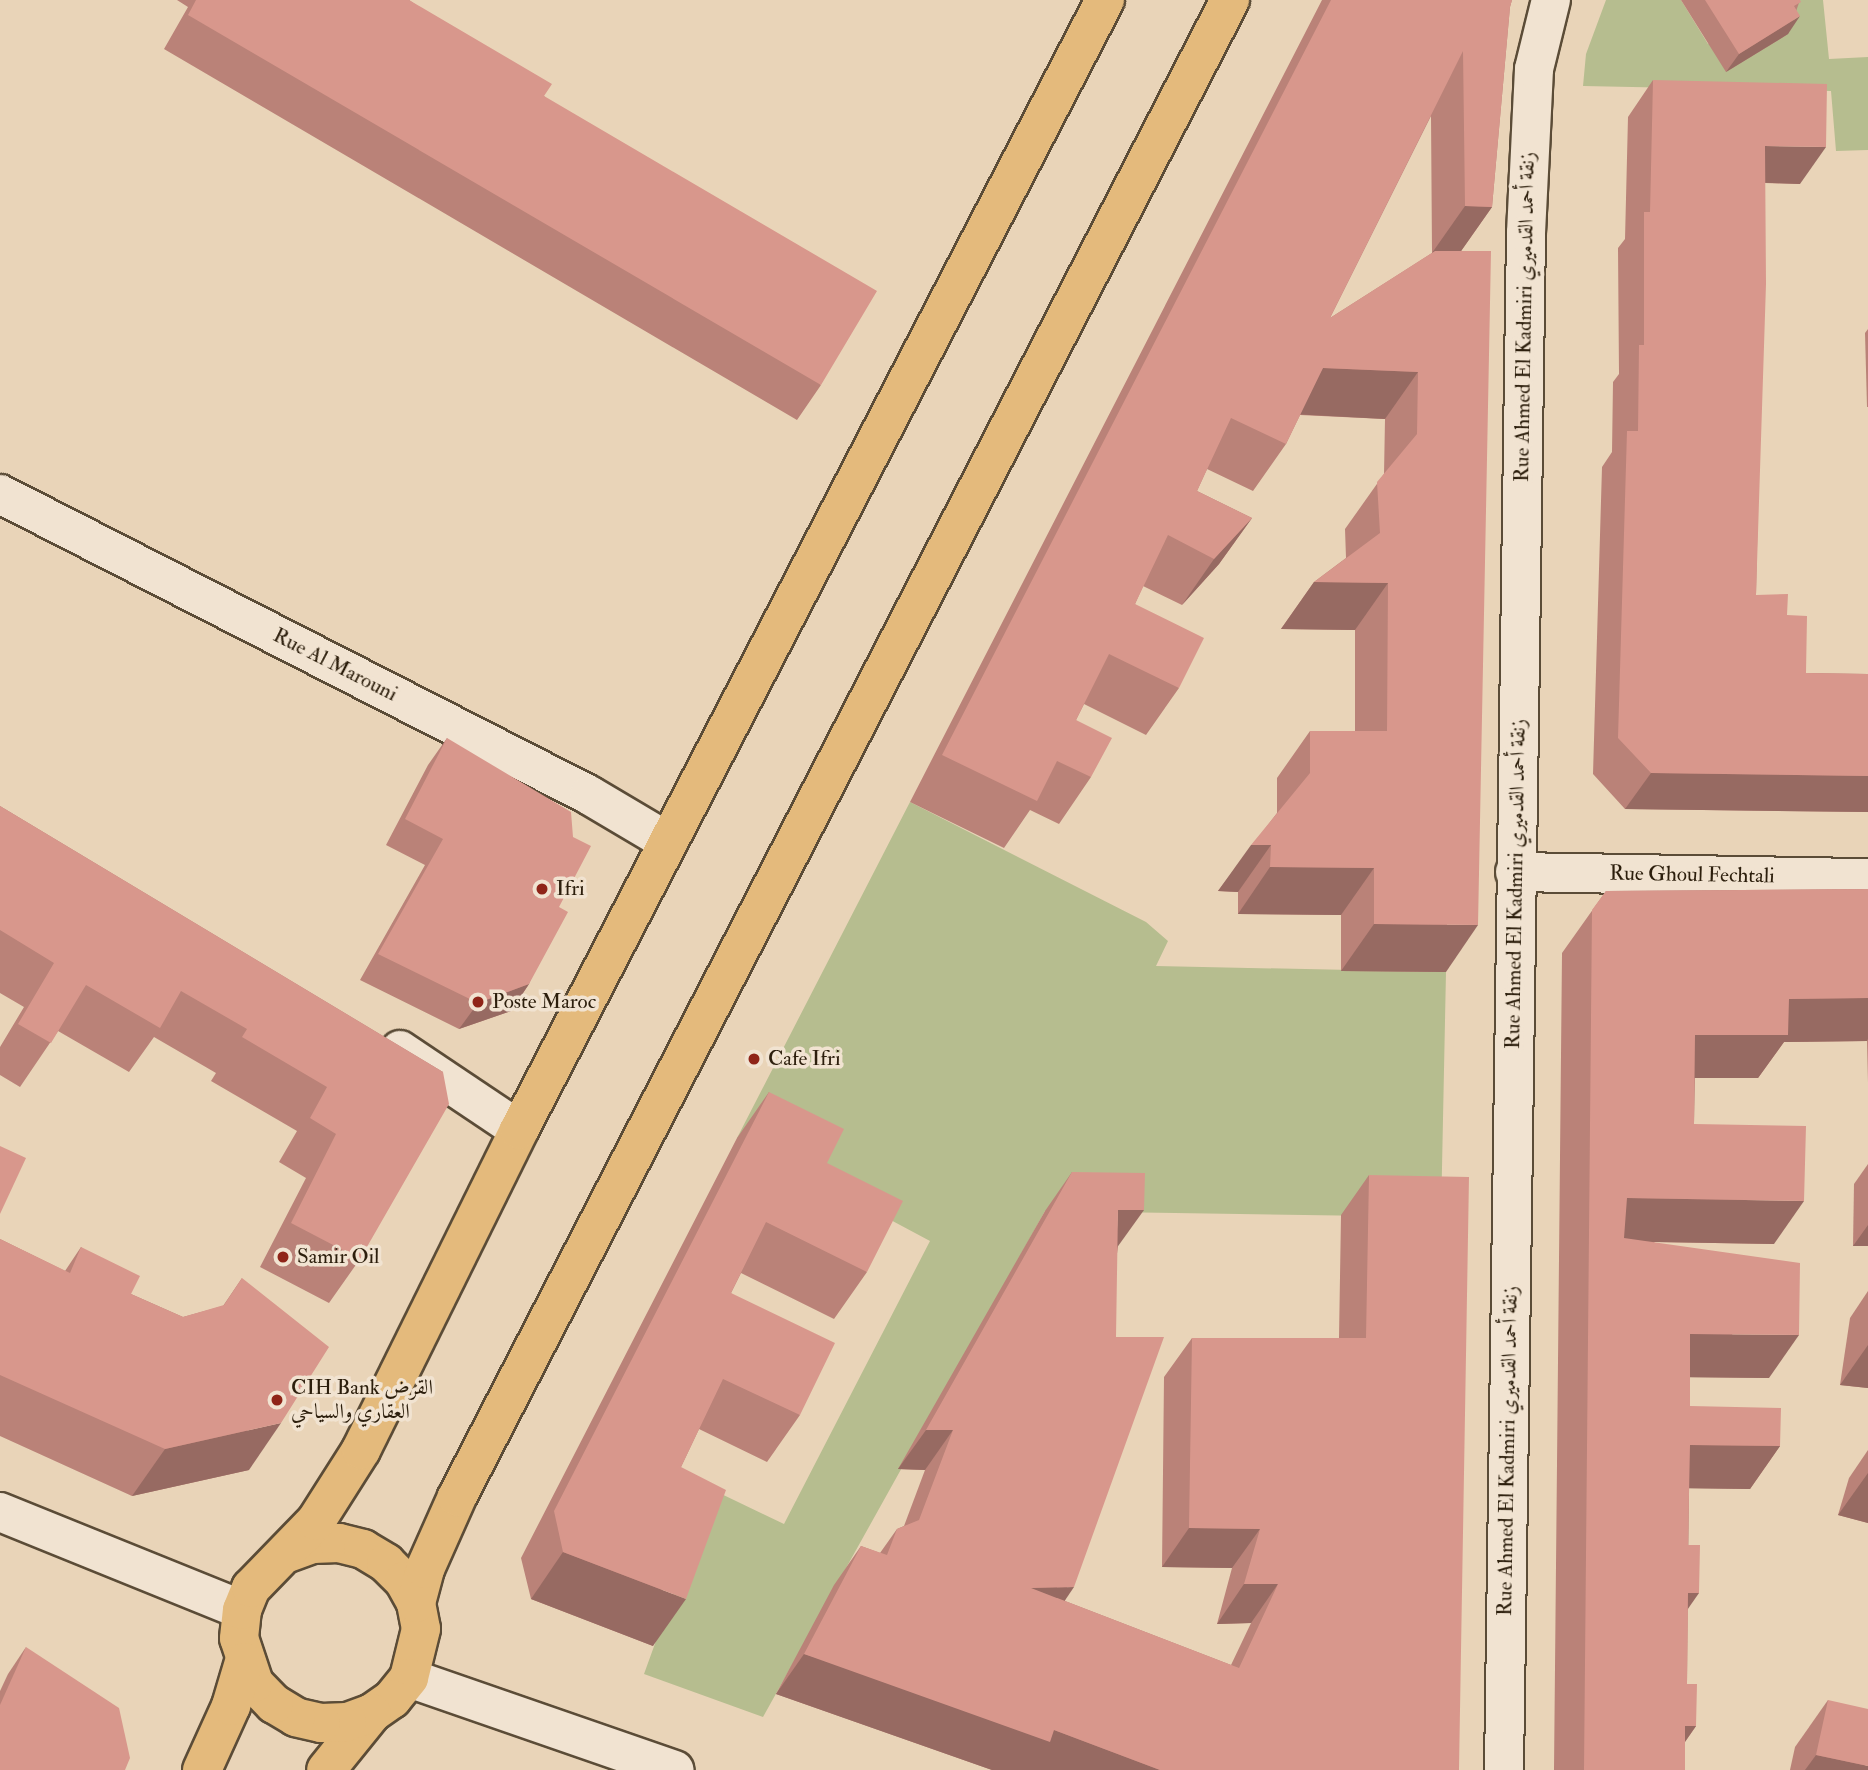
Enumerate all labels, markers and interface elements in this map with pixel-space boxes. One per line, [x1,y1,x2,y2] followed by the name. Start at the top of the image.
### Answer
[1510,152,1540,482] street label: Rue Ahmed El Kadmiri زنقة أحمد القدميري
[269,623,401,707] street label: Rue Al Marouni
[1501,719,1531,1049] street label: Rue Ahmed El Kadmiri زنقة أحمد القدميري
[1609,861,1775,889] street label: Rue Ghoul Fechtali
[556,876,585,902] place label: Ifri
[534,881,550,897] marker: Ifri
[492,989,596,1015] place label: Poste Maroc
[470,994,486,1010] marker: Poste Maroc
[768,1046,841,1072] place label: Cafe Ifri
[746,1051,762,1067] marker: Cafe Ifri
[297,1244,380,1270] place label: Samir Oil
[275,1249,291,1265] marker: Samir Oil
[1493,1286,1523,1616] street label: Rue Ahmed El Kadmiri زنقة أحمد القدميري
[291,1375,433,1425] place label: CIH Bank القرض العقاري والسياحي
[269,1392,285,1408] marker: CIH Bank القرض العقاري والسياحي

